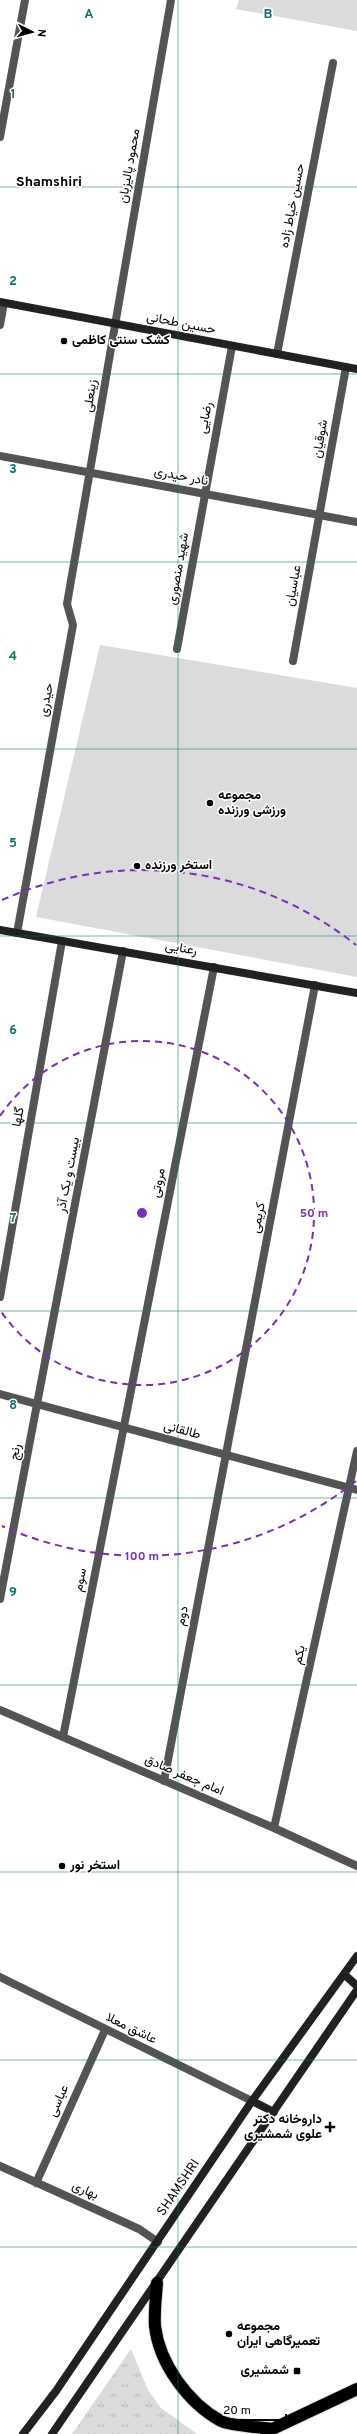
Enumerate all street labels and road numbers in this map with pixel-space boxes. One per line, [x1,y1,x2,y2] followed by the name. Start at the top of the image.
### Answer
[116,127,144,205] street label: محمود پالیزبان
[277,162,309,250] street label: حسین خیاط زاده
[145,309,217,339] street label: حسین طحانی
[81,379,101,413] street label: زینعلی
[195,401,217,435] street label: رضایی
[310,418,332,460] street label: شوقیان
[153,464,210,490] street label: نادر حیدری
[165,532,193,606] street label: شهید منصوری
[282,564,306,608] street label: عباسیان
[36,682,58,718] street label: حیدری
[164,938,198,960] street label: رعنایی
[9,1106,29,1128] street label: گلها
[54,1136,84,1215] street label: بیست و یک آذر
[148,1167,170,1199] street label: مروتی
[248,1201,270,1235] street label: کریمی
[162,1418,202,1444] street label: طالقانی
[7,1443,25,1461] street label: رنج
[71,1567,91,1593] street label: سوم
[173,1605,193,1627] street label: دوم
[290,1644,310,1666] street label: یکم
[142,1752,226,1800] street label: امام جعفر صادق
[103,2010,159,2048] street label: عاشق معلا
[45,2082,73,2120] street label: عباسی
[154,2157,204,2219] street label: SHAMSHRI
[69,2178,101,2204] street label: بهاری

